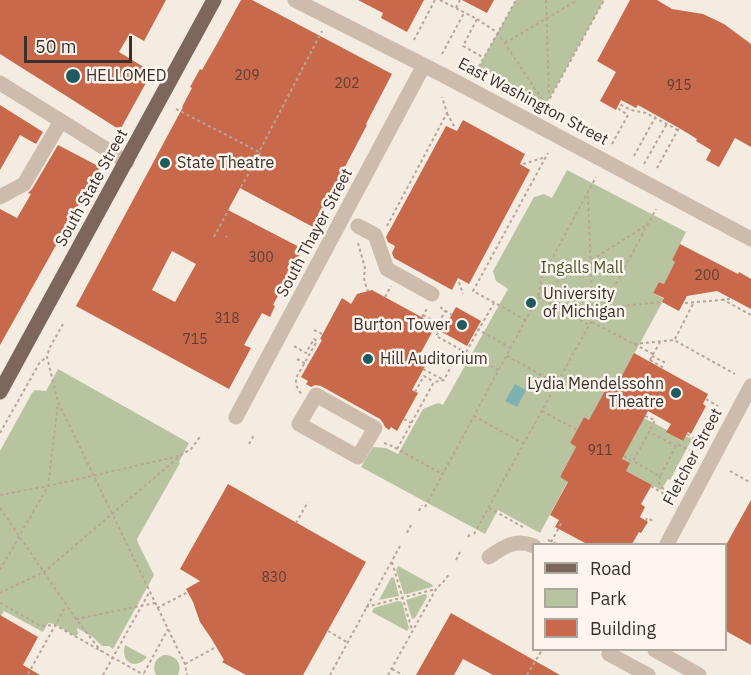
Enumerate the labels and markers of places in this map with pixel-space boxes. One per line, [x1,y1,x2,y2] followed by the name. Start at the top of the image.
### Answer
[86,66,167,86] place label: HELLOMED
[64,67,82,85] marker: HELLOMED
[177,153,274,173] place label: State Theatre
[158,156,172,170] marker: State Theatre
[543,284,625,322] place label: University of Michigan
[524,296,538,310] marker: University of Michigan
[353,315,450,335] place label: Burton Tower
[455,318,469,332] marker: Burton Tower
[380,349,488,369] place label: Hill Auditorium
[361,352,375,366] marker: Hill Auditorium
[527,374,664,412] place label: Lydia Mendelssohn Theatre
[669,386,683,400] marker: Lydia Mendelssohn Theatre

